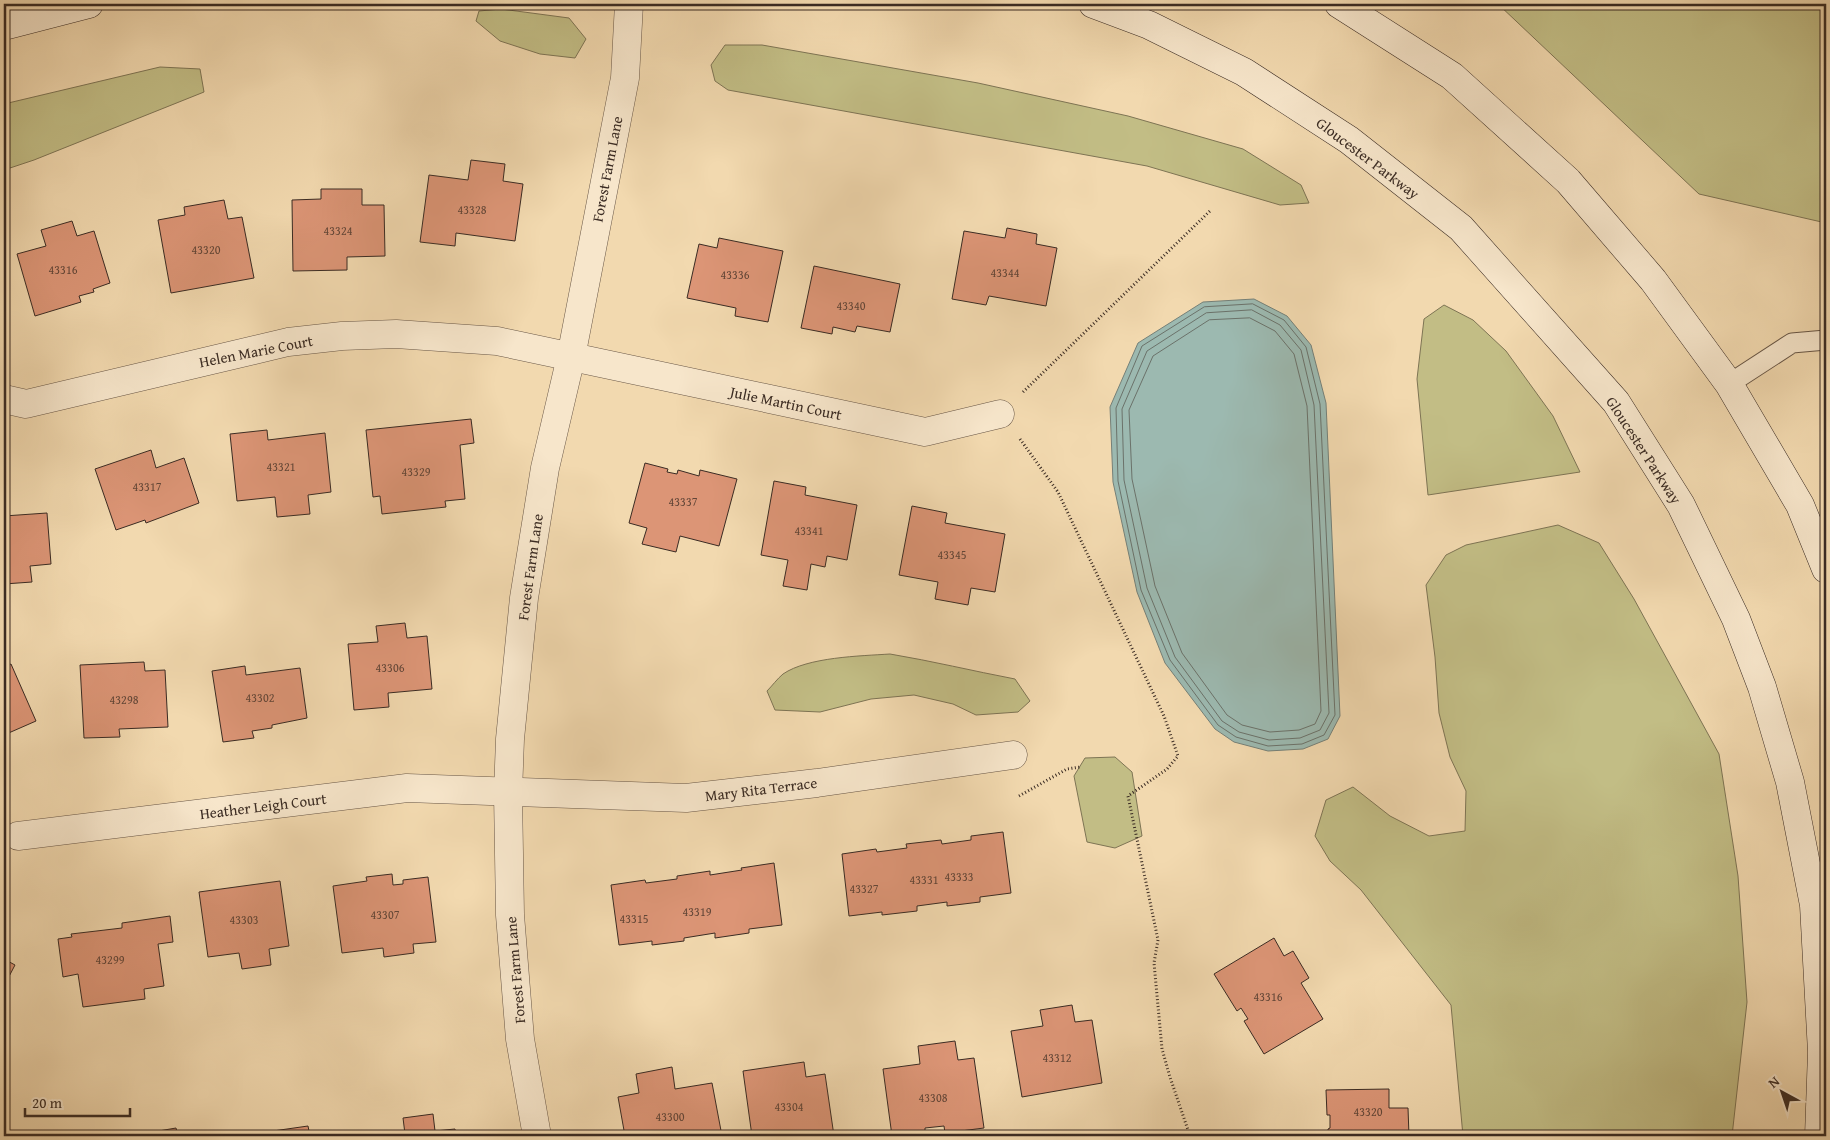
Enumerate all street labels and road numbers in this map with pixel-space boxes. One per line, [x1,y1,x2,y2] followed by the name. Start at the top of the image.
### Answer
[1312,112,1424,204] street label: Gloucester Parkway
[586,114,628,224] street label: Forest Farm Lane
[197,330,315,372] street label: Helen Marie Court
[726,380,845,425] street label: Julie Martin Court
[1601,392,1687,508] street label: Gloucester Parkway
[512,512,548,622] street label: Forest Farm Lane
[704,772,818,806] street label: Mary Rita Terrace
[198,788,328,824] street label: Heather Leigh Court
[500,916,530,1024] street label: Forest Farm Lane

